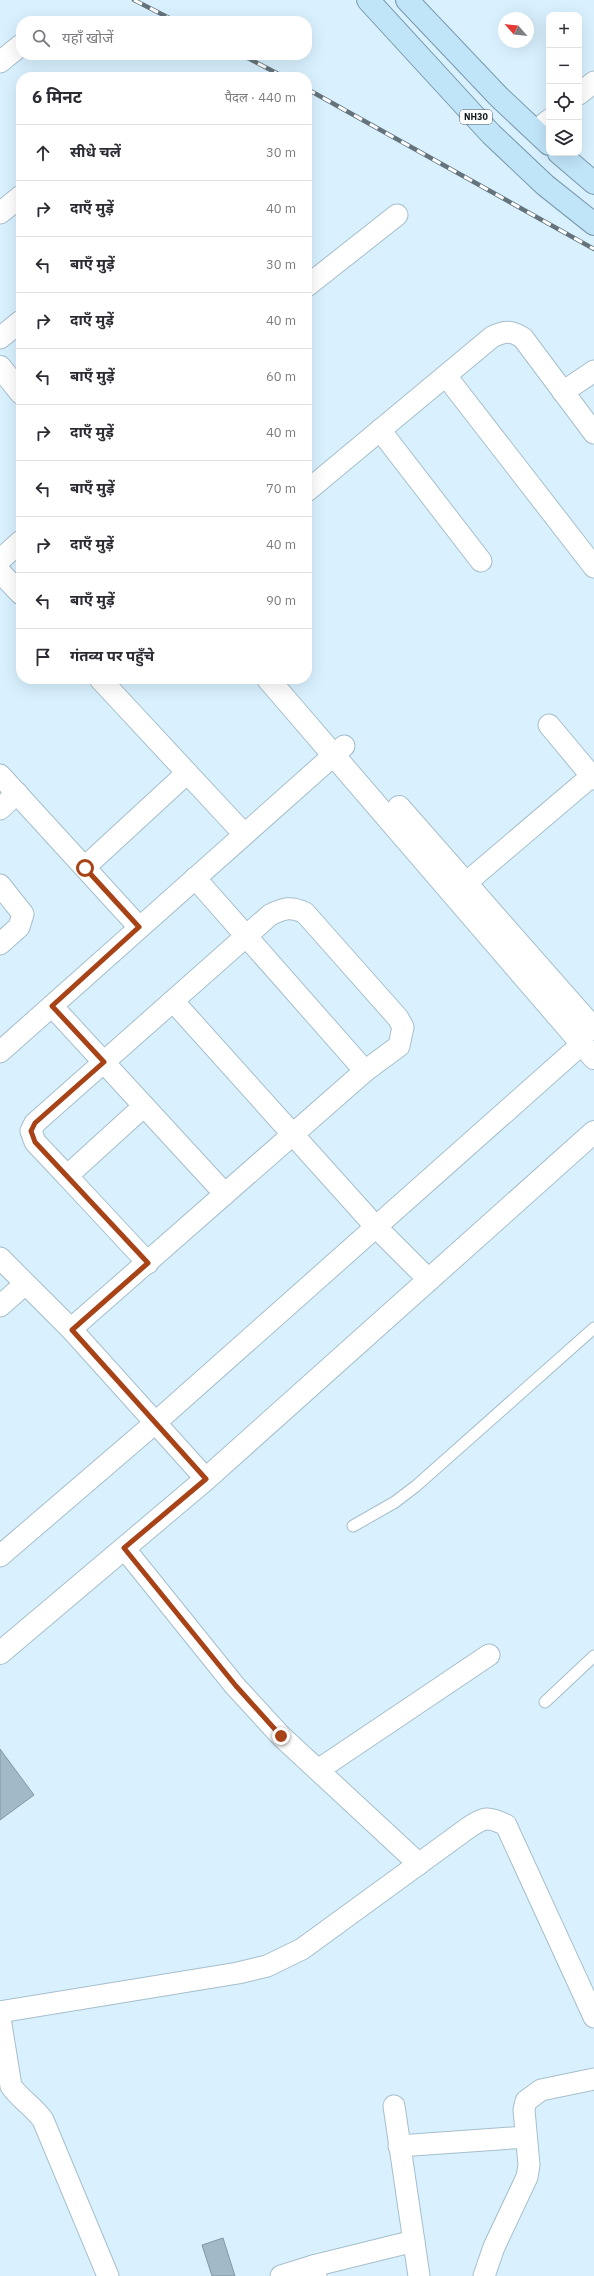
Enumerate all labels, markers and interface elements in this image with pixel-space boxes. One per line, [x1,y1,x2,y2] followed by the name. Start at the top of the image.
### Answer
[498,12,534,48] north arrow
[546,12,582,156] map controls
[546,12,582,48] button: +
[16,16,312,60] search box
[30,27,52,49] icon: search
[62,28,113,47] text: यहाँ खोजें
[546,48,582,84] button: −
[546,84,582,120] button: locate
[32,86,82,108] text: 6 मिनट
[225,89,296,106] text: पैदल · 440 m
[460,110,492,124] road number: NH30
[546,120,582,156] button: layers
[32,142,54,164] icon: ahead
[70,142,121,161] text: सीधे चलें
[266,144,296,161] text: 30 m
[32,198,54,220] icon: right
[70,198,114,217] text: दाएँ मुड़ें
[266,200,296,217] text: 40 m
[32,254,54,276] icon: left
[70,254,115,273] text: बाएँ मुड़ें
[266,256,296,273] text: 30 m
[32,310,54,332] icon: right
[70,310,114,329] text: दाएँ मुड़ें
[266,312,296,329] text: 40 m
[32,366,54,388] icon: left
[70,366,115,385] text: बाएँ मुड़ें
[266,368,296,385] text: 60 m
[32,422,54,444] icon: right
[70,422,114,441] text: दाएँ मुड़ें
[266,424,296,441] text: 40 m
[32,478,54,500] icon: left
[70,478,115,497] text: बाएँ मुड़ें
[266,480,296,497] text: 70 m
[32,534,54,556] icon: right
[70,534,114,553] text: दाएँ मुड़ें
[266,536,296,553] text: 40 m
[32,590,54,612] icon: left
[70,590,115,609] text: बाएँ मुड़ें
[266,592,296,609] text: 90 m
[32,646,54,668] icon: arrive
[70,646,154,665] text: गंतव्य पर पहुँचे
[76,859,94,877] route start
[272,1727,290,1745] route end

